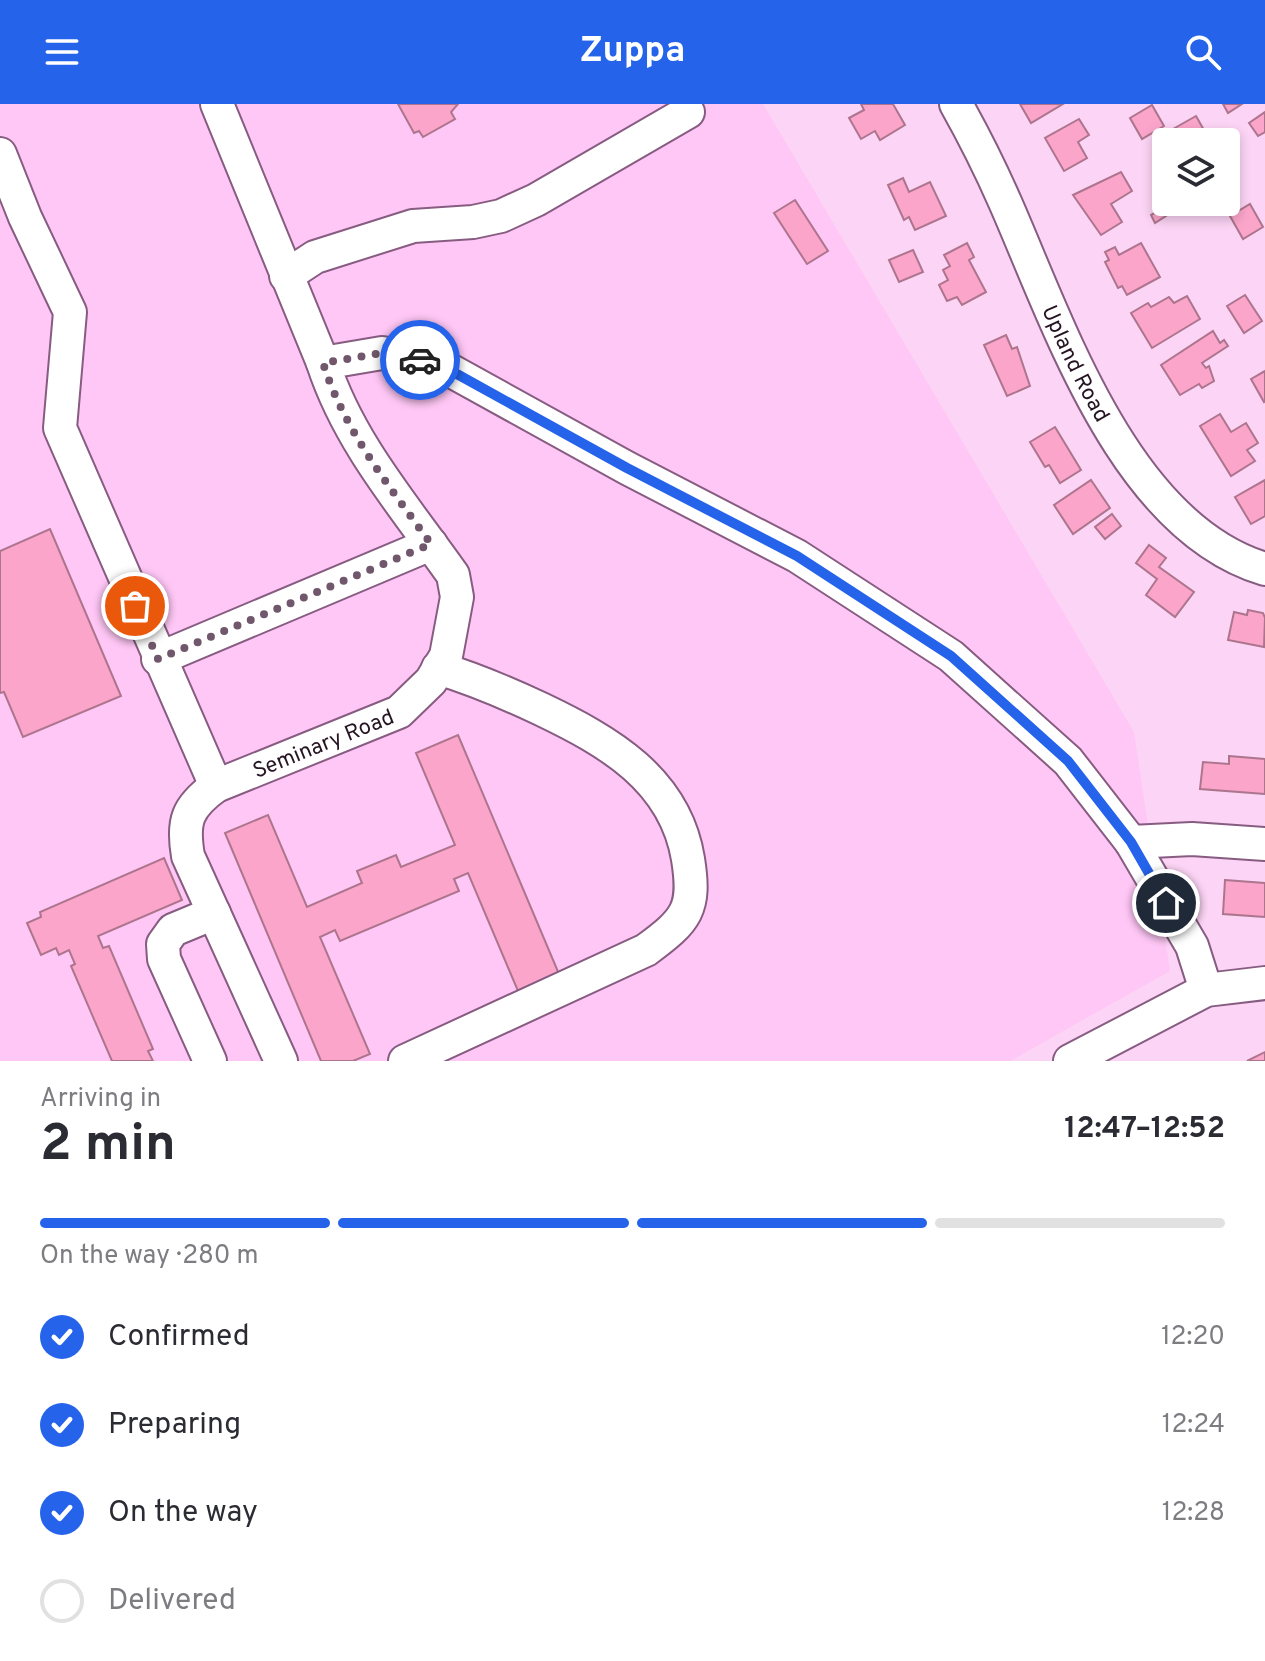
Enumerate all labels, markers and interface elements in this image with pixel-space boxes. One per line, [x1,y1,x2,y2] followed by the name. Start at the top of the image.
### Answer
[580,29,685,75] text: Zuppa
[40,30,84,74] icon: menu
[1181,30,1225,74] icon: search
[1152,128,1240,216] map controls
[1152,128,1240,216] button: layers
[1034,302,1114,428] street label: Upland Road
[380,320,460,400] courier
[398,338,442,382] icon: car
[101,572,169,640] pin
[113,584,157,628] icon: bag
[249,704,398,786] street label: Seminary Road
[1132,869,1200,937] pin
[1144,881,1188,925] icon: home
[40,1083,161,1116] text: Arriving in
[1064,1111,1225,1148] text: 12:47–12:52
[40,1113,176,1179] text: 2 min
[40,1240,259,1273] text: On the way · 280 m
[40,1315,84,1359] icon: check
[108,1319,250,1356] text: Confirmed
[1161,1321,1225,1354] text: 12:20
[40,1403,84,1447] icon: check
[108,1407,241,1444] text: Preparing
[1162,1409,1225,1442] text: 12:24
[40,1491,84,1535] icon: check
[108,1495,258,1532] text: On the way
[1162,1497,1225,1530] text: 12:28
[108,1583,236,1620] text: Delivered

